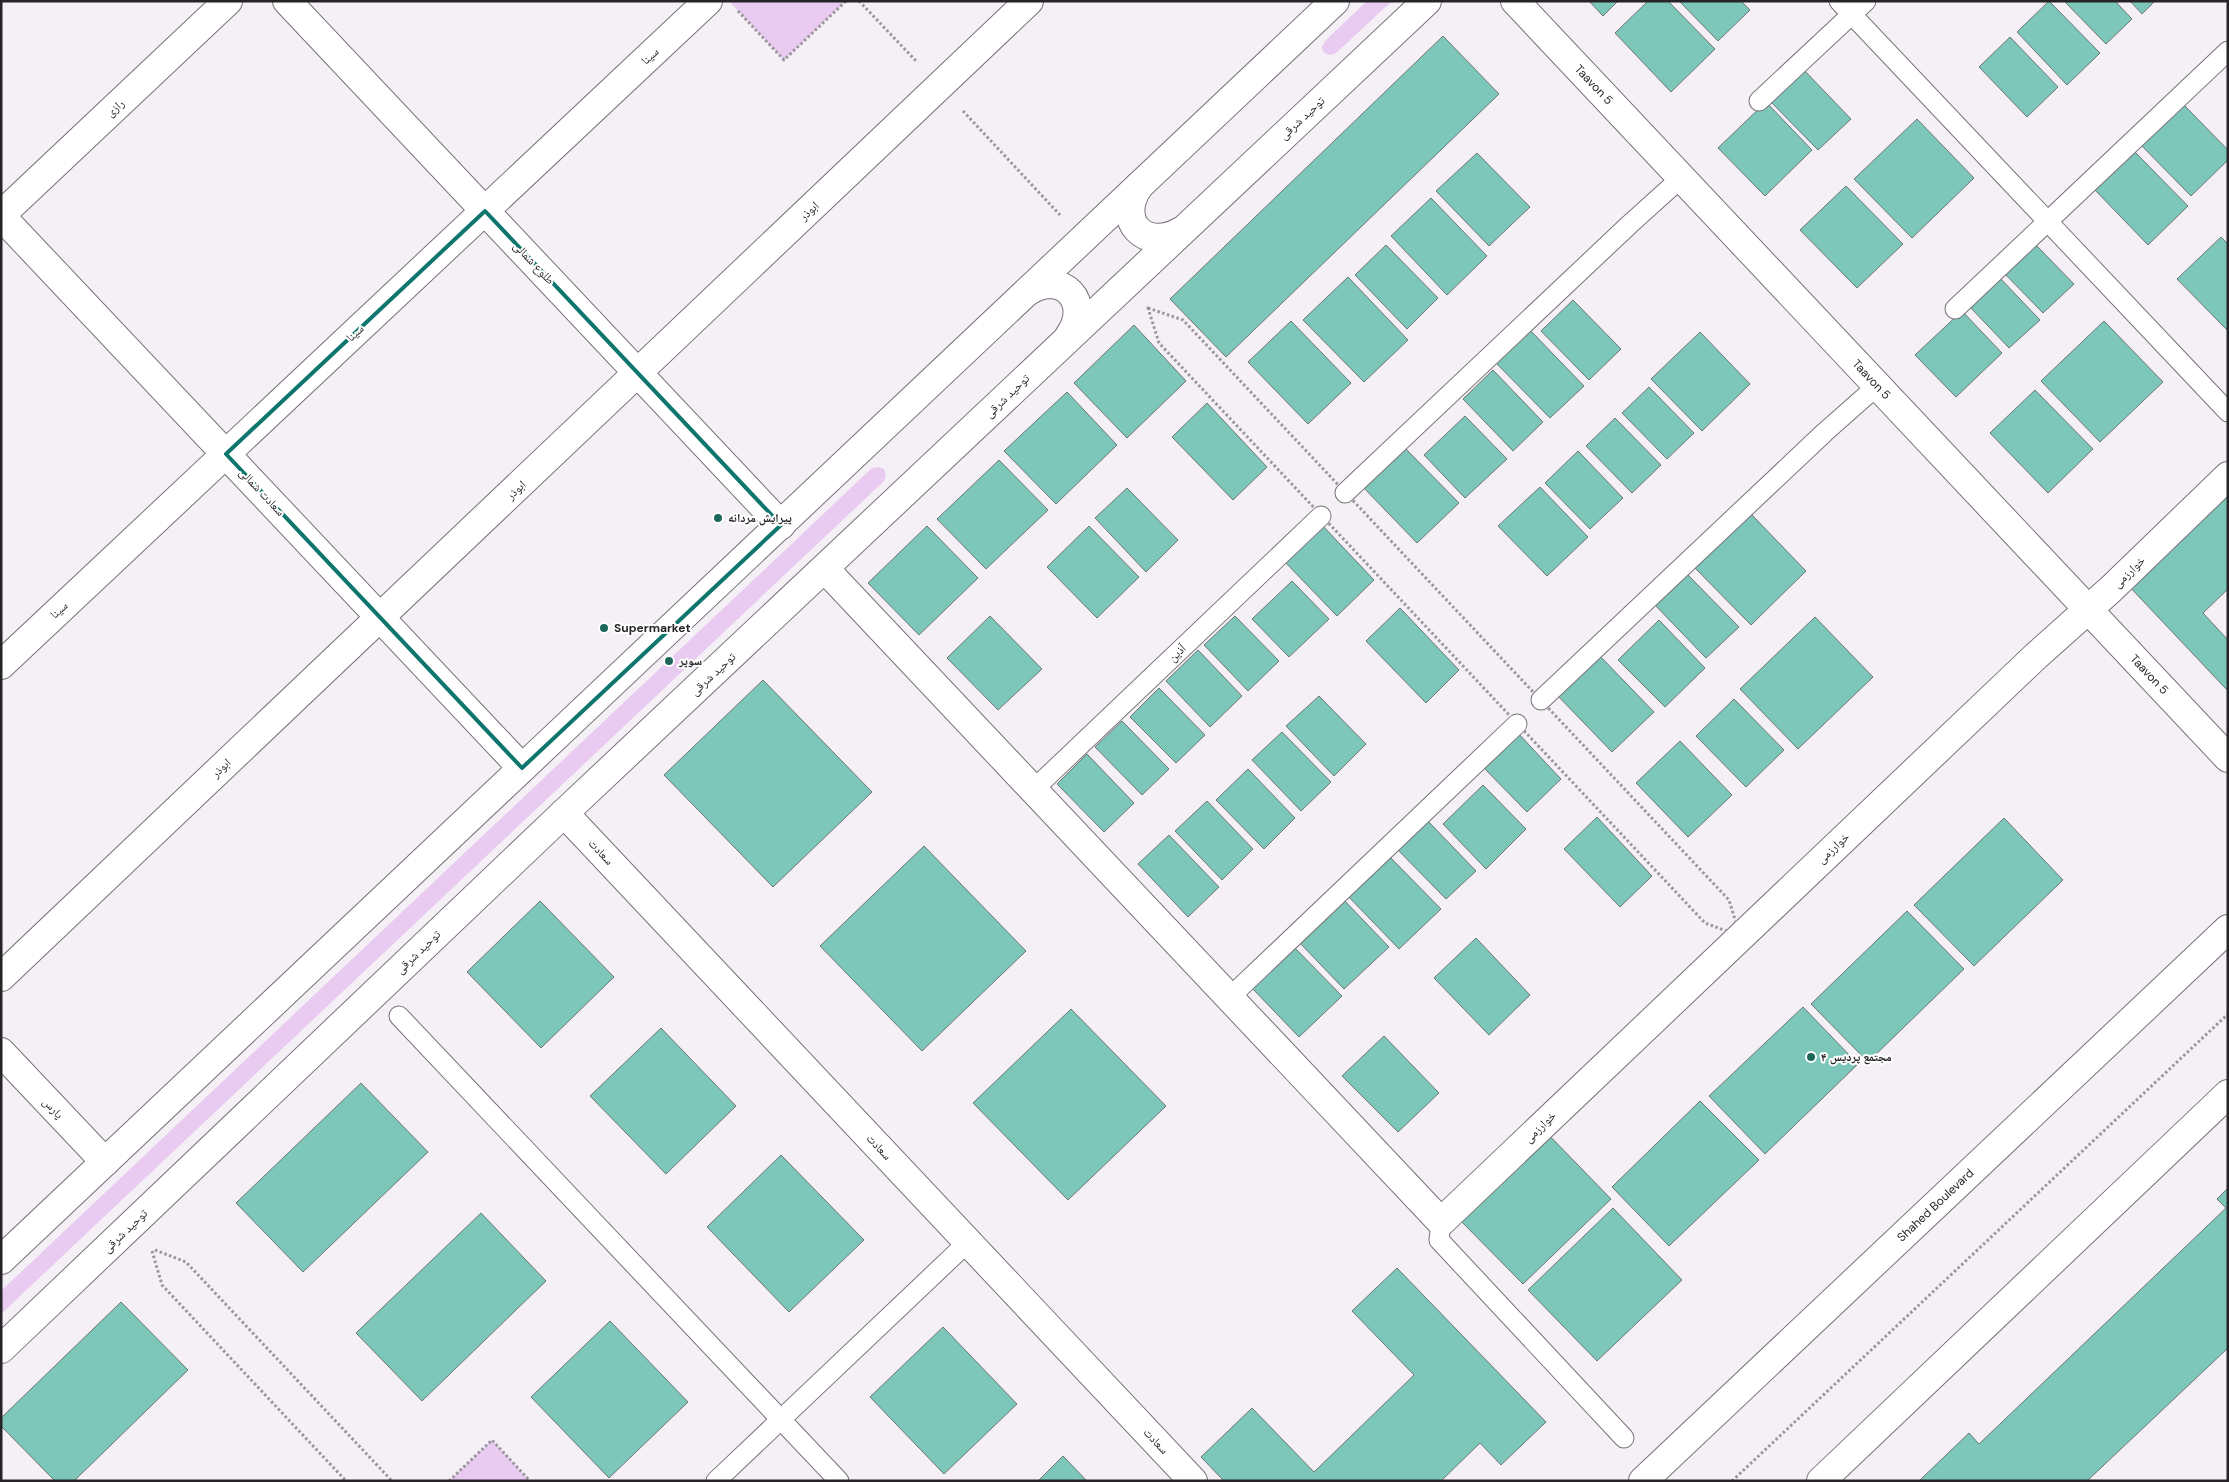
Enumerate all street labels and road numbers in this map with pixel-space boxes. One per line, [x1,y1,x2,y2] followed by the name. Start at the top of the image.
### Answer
[638,44,662,68] street label: سینا
[1571,61,1617,108] street label: Taavon 5
[1276,93,1328,143] street label: توحید شرقی
[102,95,128,121] street label: رازی
[795,198,822,225] street label: ابوذر
[510,238,558,288] street label: طلوع شمالی
[343,321,367,345] street label: سینا
[1849,356,1894,403] street label: Taavon 5
[981,370,1033,421] street label: توحید شرقی
[236,465,288,519] street label: سعادت شمالی
[502,477,529,504] street label: ابوذر
[2109,552,2149,591] street label: خوارزمی
[47,598,71,622] street label: سینا
[1165,640,1190,665] street label: آذین
[687,649,739,699] street label: توحید شرقی
[2126,651,2172,698] street label: Taavon 5
[207,755,234,782] street label: ابوذر
[1813,829,1853,867] street label: خوارزمی
[585,836,617,869] street label: سعادت
[392,926,444,977] street label: توحید شرقی
[39,1094,67,1123] street label: پارس
[1520,1107,1560,1146] street label: خوارزمی
[863,1131,895,1164] street label: سعادت
[1894,1165,1977,1245] street label: Shahed Boulevard
[99,1205,151,1256] street label: توحید شرقی
[1140,1425,1172,1458] street label: سعادت

